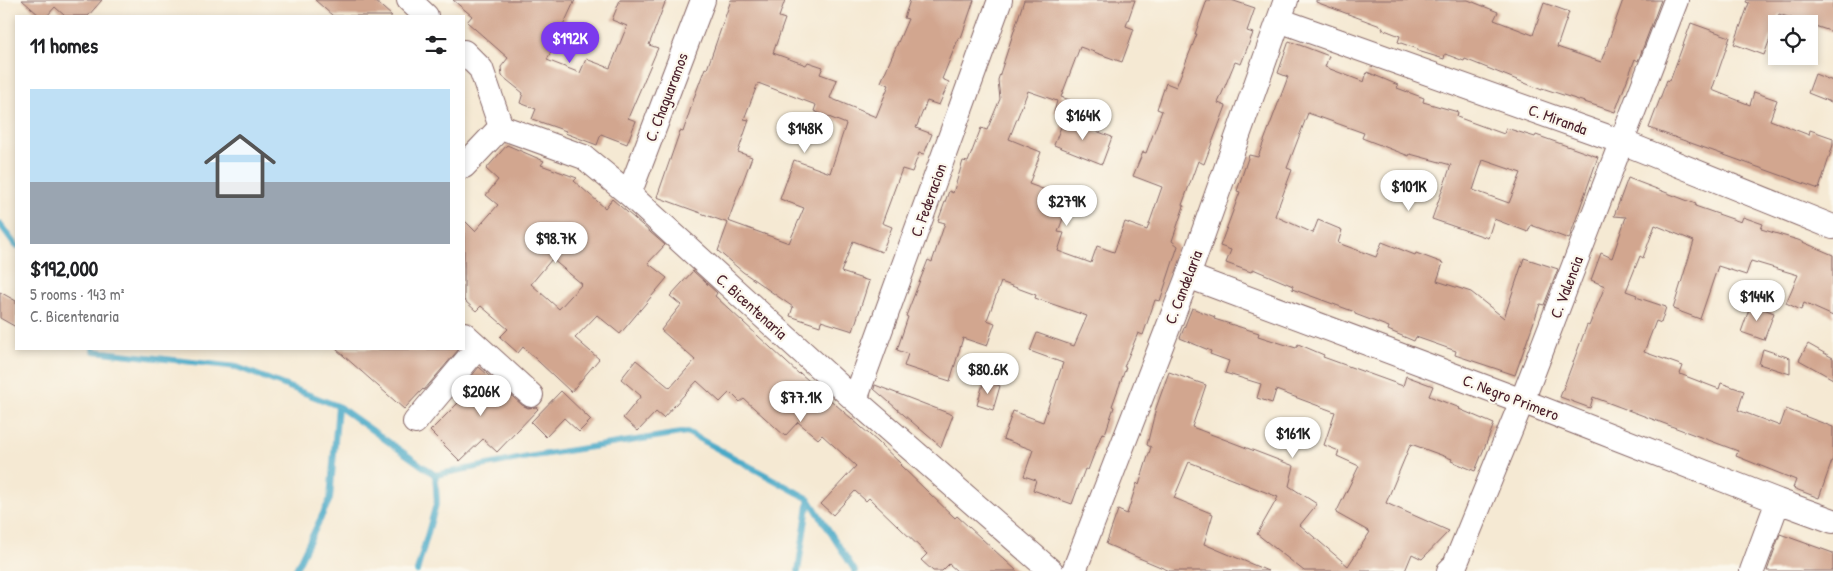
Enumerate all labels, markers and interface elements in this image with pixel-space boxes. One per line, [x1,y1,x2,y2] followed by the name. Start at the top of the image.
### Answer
[1768,15,1818,65] map controls
[1768,15,1818,65] button: locate
[535,22,605,64] pin: $192K
[552,27,588,49] text: $192K
[30,31,98,60] text: 11 homes
[422,31,450,59] icon: filters
[639,49,693,145] street label: C. Chaguaramos
[1048,98,1118,141] pin: $164K
[1526,98,1590,140] street label: C. Miranda
[1066,104,1100,126] text: $164K
[770,112,840,154] pin: $148K
[787,117,823,139] text: $148K
[195,121,285,211] icon: home
[905,160,951,240] street label: C. Federacion
[1374,170,1444,212] pin: $101K
[1391,175,1427,197] text: $101K
[1032,184,1102,227] pin: $279K
[1048,190,1086,212] text: $279K
[515,222,597,264] pin: $98.7K
[536,227,576,249] text: $98.7K
[1159,247,1207,327] street label: C. Candelaria
[1544,253,1588,321] street label: C. Valencia
[30,254,98,283] text: $192,000
[712,268,792,344] street label: C. Bicentenaria
[1722,280,1792,322] pin: $144K
[30,283,124,305] text: 5 rooms · 143 m²
[1740,285,1774,307] text: $144K
[30,305,119,327] text: C. Bicentenaria
[947,352,1029,395] pin: $80.6K
[968,358,1008,380] text: $80.6K
[1460,369,1563,426] street label: C. Negro Primero
[446,374,516,417] pin: $206K
[462,380,500,402] text: $206K
[760,380,842,423] pin: $77.1K
[780,386,822,408] text: $77.1K
[1258,416,1328,459] pin: $161K
[1276,422,1310,444] text: $161K

